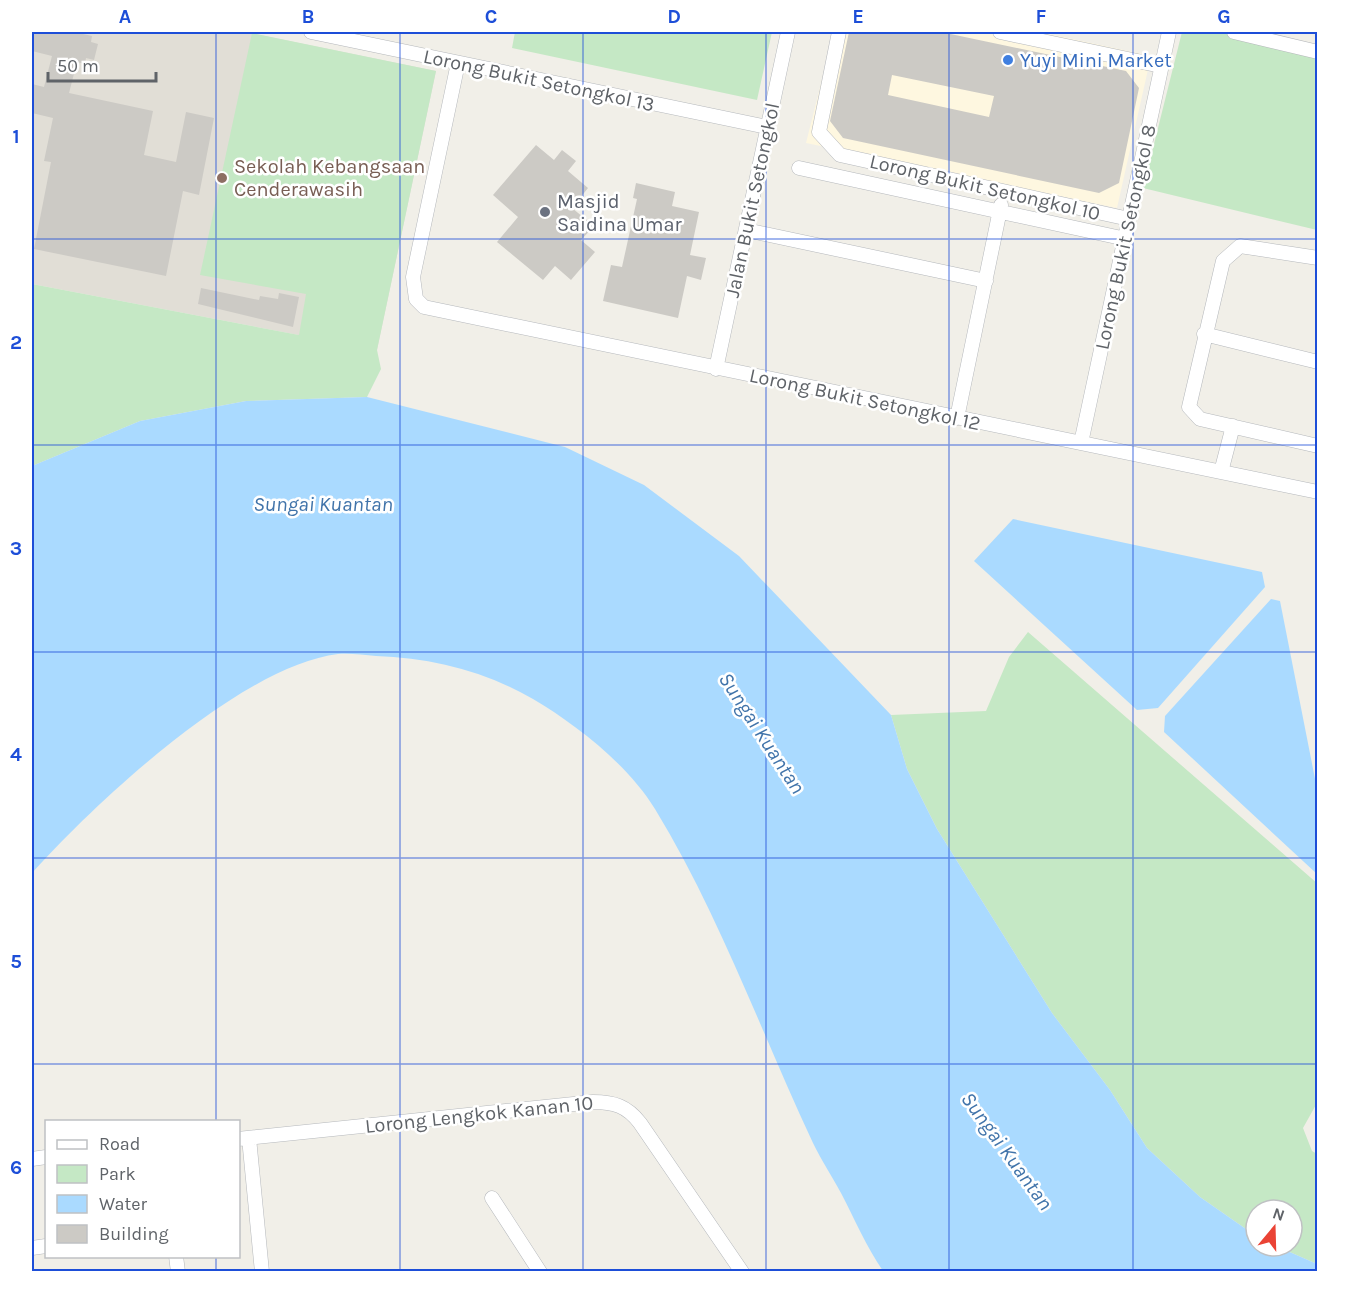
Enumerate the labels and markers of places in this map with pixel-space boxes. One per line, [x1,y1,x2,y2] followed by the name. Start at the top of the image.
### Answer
[1020,49,1172,72] place label: Yuyi Mini Market
[1001,53,1015,67] marker: Yuyi Mini Market
[234,155,425,201] place label: Sekolah Kebangsaan Cenderawasih
[215,171,229,185] marker: Sekolah Kebangsaan Cenderawasih
[557,190,682,236] place label: Masjid Saidina Umar
[538,205,552,219] marker: Masjid Saidina Umar

